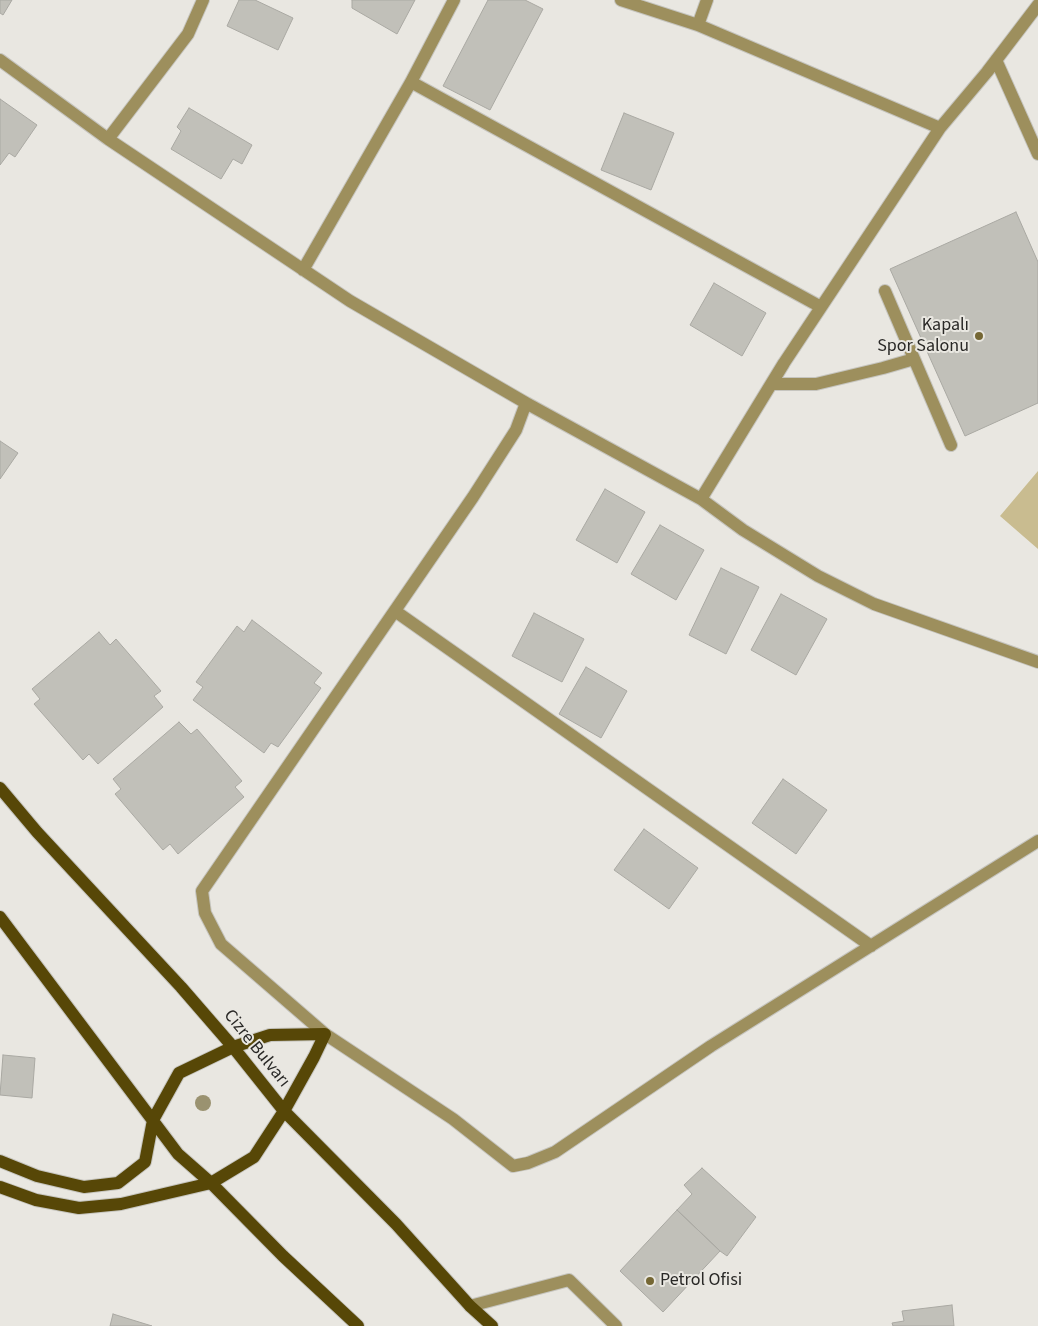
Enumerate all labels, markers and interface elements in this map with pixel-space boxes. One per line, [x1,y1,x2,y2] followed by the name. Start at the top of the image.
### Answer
[877,315,969,358] place label: Kapalı Spor Salonu
[973,330,985,342] marker: Kapalı Spor Salonu
[218,1006,294,1092] street label: Cizre Bulvarı
[660,1270,742,1292] place label: Petrol Ofisi
[644,1275,656,1287] marker: Petrol Ofisi

